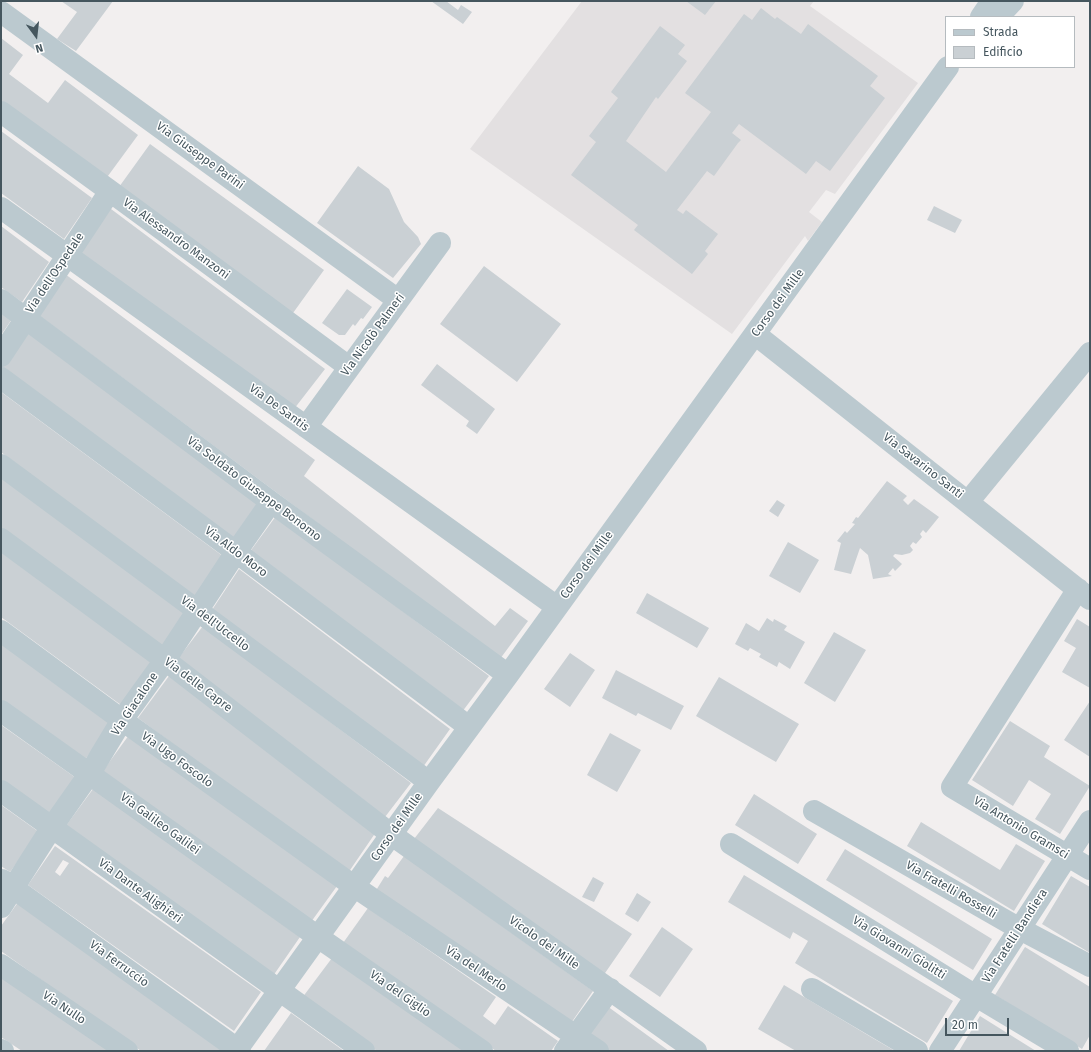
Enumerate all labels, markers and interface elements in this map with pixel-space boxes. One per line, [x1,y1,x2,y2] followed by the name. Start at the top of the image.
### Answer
[16,16,56,56] north arrow
[945,16,1075,68] legend
[983,25,1018,39] text: Strada
[34,41,44,55] text: N
[983,45,1023,59] text: Edificio
[153,119,247,193] street label: Via Giuseppe Parini
[120,195,232,283] street label: Via Alessandro Manzoni
[23,230,87,316] street label: Via dell'Ospedale
[749,266,807,340] street label: Corso dei Mille
[338,291,408,379] street label: Via Nicolò Palmeri
[246,381,312,435] street label: Via De Santis
[880,430,966,502] street label: Via Savarino Santi
[184,434,324,544] street label: Via Soldato Giuseppe Bonomo
[202,524,270,580] street label: Via Aldo Moro
[558,528,616,602] street label: Corso dei Mille
[178,593,252,655] street label: Via dell'Uccello
[161,655,235,715] street label: Via delle Capre
[109,670,161,738] street label: Via Giacalone
[138,729,216,791] street label: Via Ugo Foscolo
[117,790,203,858] street label: Via Galileo Galilei
[368,790,426,864] street label: Corso dei Mille
[971,794,1071,862] street label: Via Antonio Gramsci
[95,856,185,926] street label: Via Dante Alighieri
[903,858,999,922] street label: Via Fratelli Rosselli
[979,886,1051,986] street label: Via Fratelli Bandiera
[506,913,582,973] street label: Vicolo dei Mille
[850,913,948,983] street label: Via Giovanni Giolitti
[87,938,151,990] street label: Via Ferruccio
[442,943,510,995] street label: Via del Merlo
[367,968,433,1020] street label: Via del Giglio
[40,988,88,1028] street label: Via Nullo
[947,1010,1011,1036] scale bar
[952,1018,978,1032] text: 20 m

